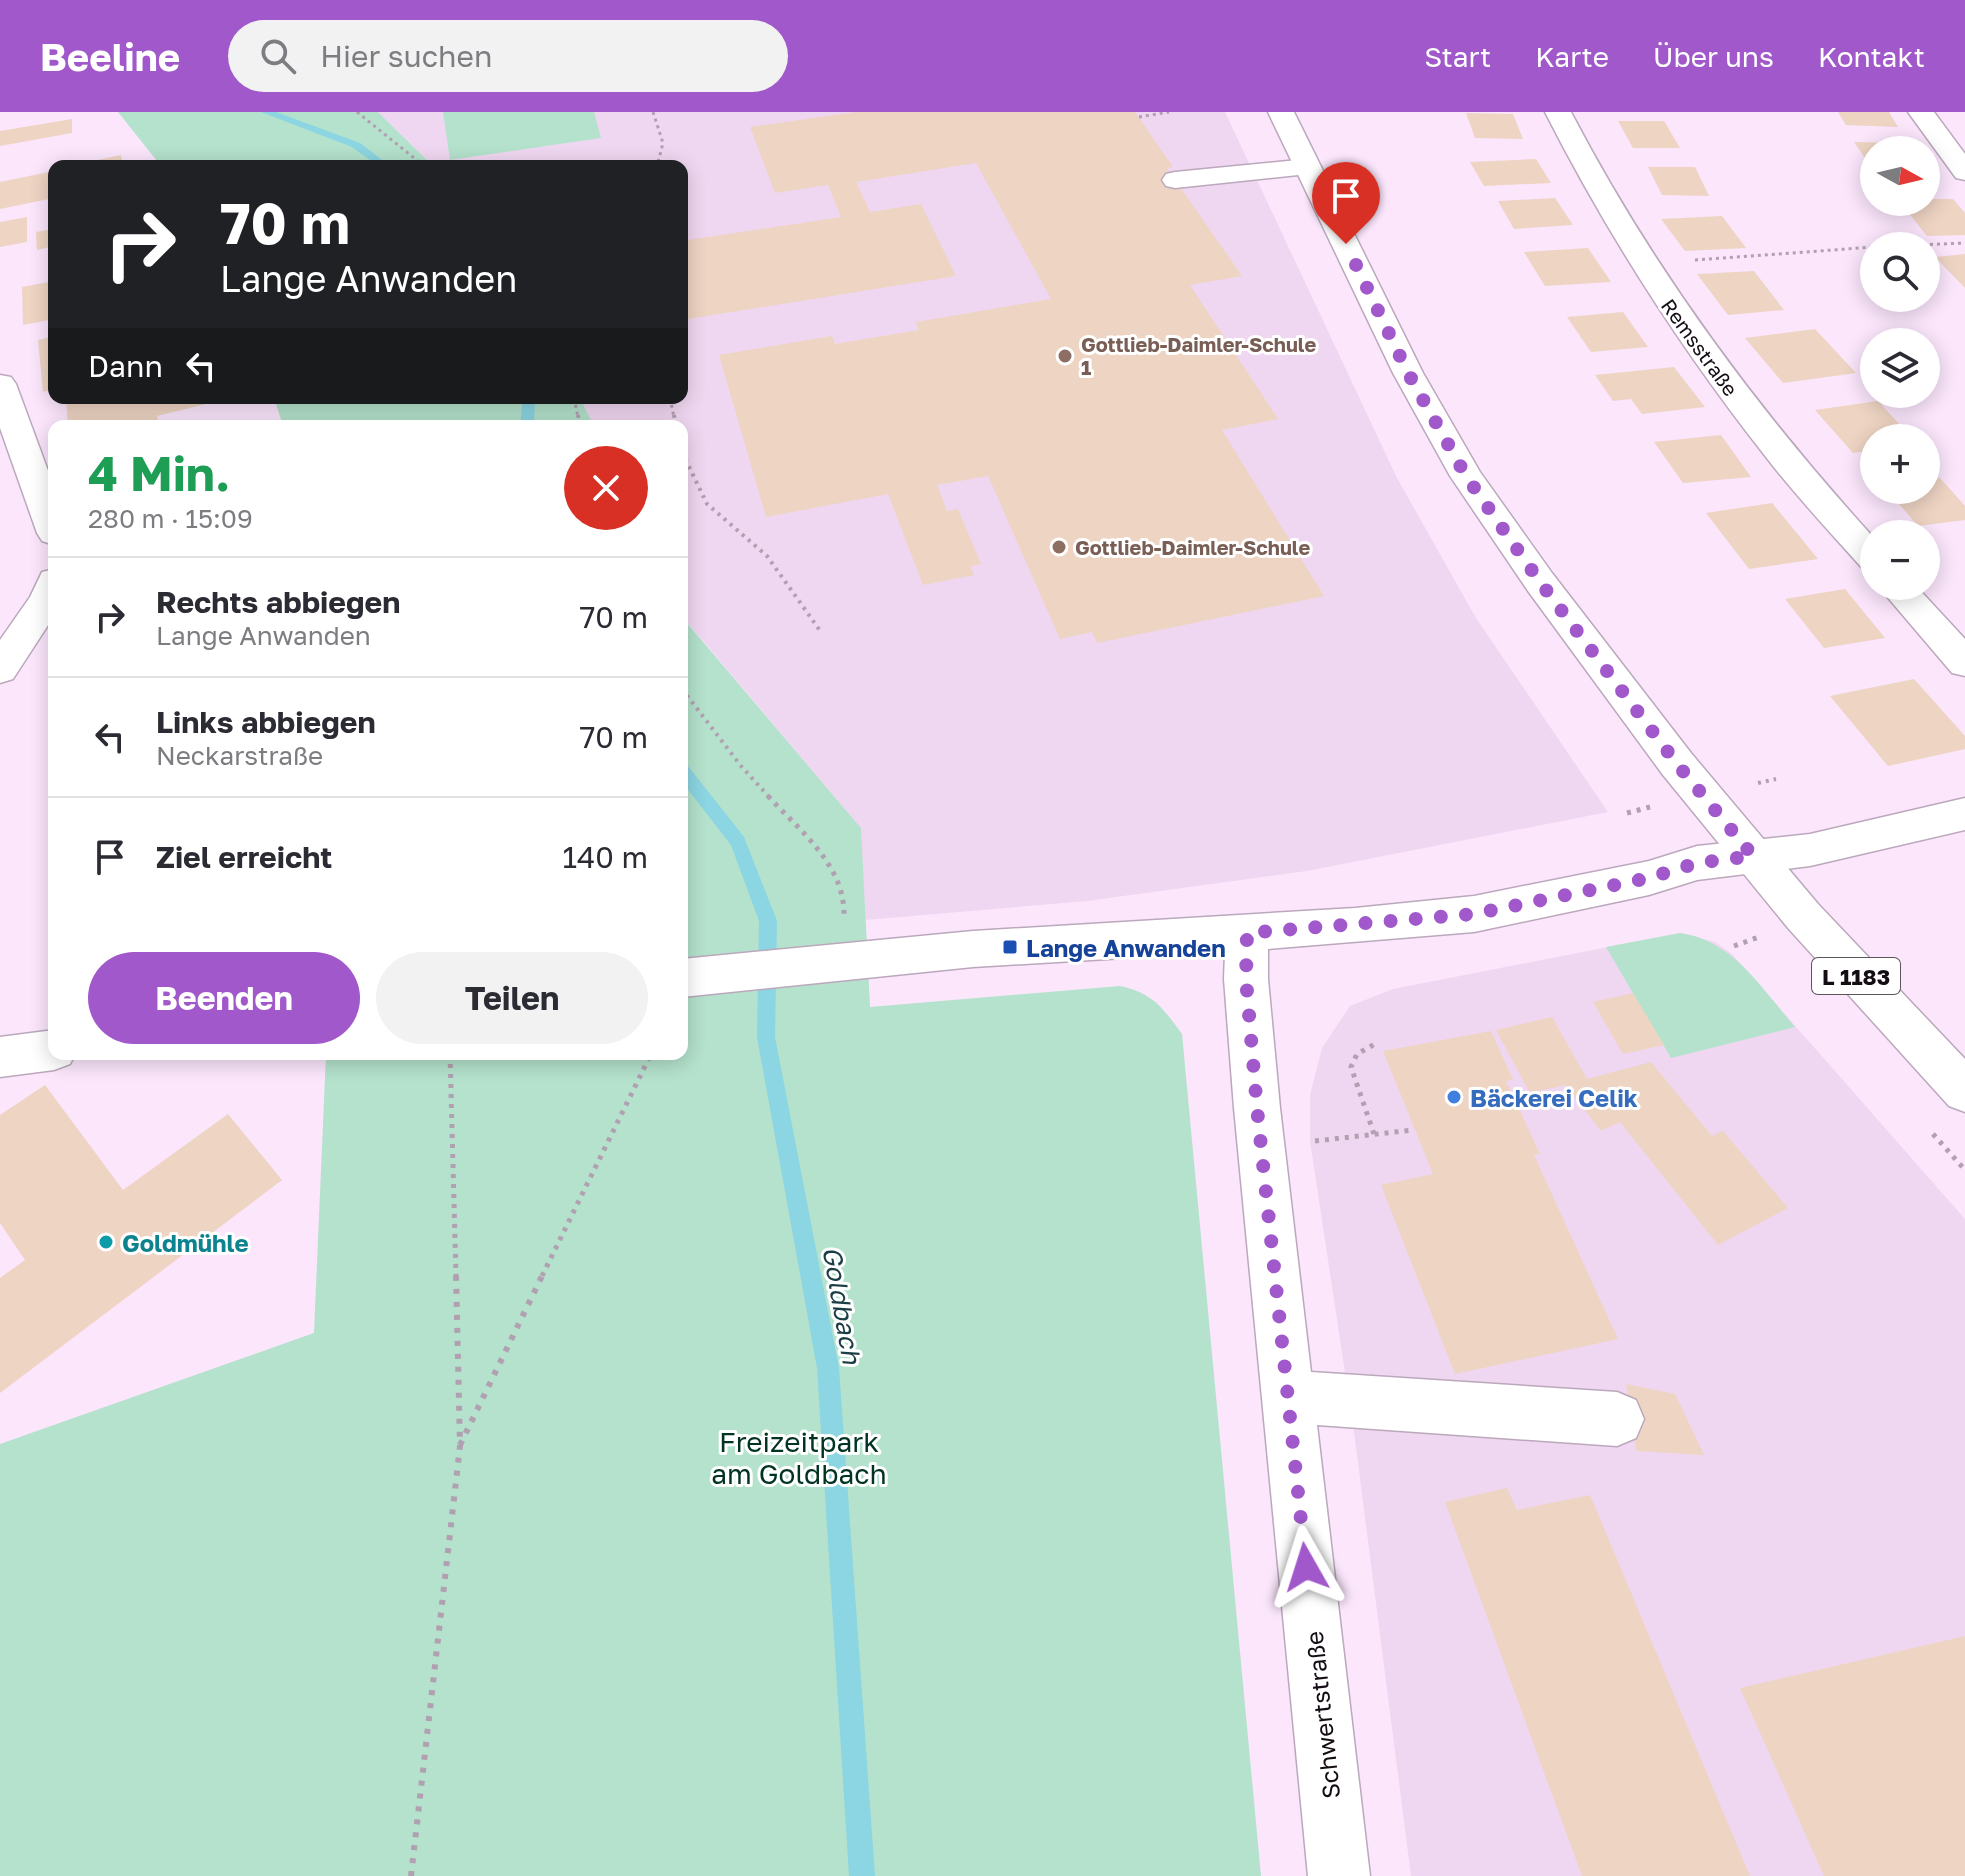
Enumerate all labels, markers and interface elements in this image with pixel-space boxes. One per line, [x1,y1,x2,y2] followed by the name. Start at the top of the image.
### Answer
[228,20,788,92] search box
[40,34,180,79] text: Beeline
[256,34,300,78] icon: search
[320,38,492,74] text: Hier suchen
[1424,40,1491,73] text: Start
[1535,40,1609,73] text: Karte
[1653,40,1774,73] text: Über uns
[1818,40,1925,73] text: Kontakt
[1860,136,1940,216] north arrow
[1860,136,1940,600] map controls
[1312,162,1380,244] pin
[1324,174,1368,218] icon: arrive
[220,189,350,256] text: 70 m
[88,192,192,296] icon: right
[1860,232,1940,312] button: search
[220,257,517,300] text: Lange Anwanden
[1657,294,1743,400] street label: Remsstraße
[1860,328,1940,408] button: layers
[1081,332,1316,379] place label: Gottlieb-Daimler-Schule 1
[179,344,223,388] icon: left
[1056,347,1074,365] marker: Gottlieb-Daimler-Schule 1
[88,348,163,384] text: Dann
[1860,424,1940,504] button: +
[88,444,230,502] text: 4 Min.
[564,446,648,530] button: close
[88,503,253,534] text: 280 m · 15:09
[1860,520,1940,600] button: −
[1075,535,1310,559] place label: Gottlieb-Daimler-Schule
[1050,538,1068,556] marker: Gottlieb-Daimler-Schule
[156,584,400,620] text: Rechts abbiegen
[88,595,132,639] icon: right
[579,599,648,635] text: 70 m
[156,620,371,651] text: Lange Anwanden
[156,704,376,740] text: Links abbiegen
[88,715,132,759] icon: left
[579,719,648,755] text: 70 m
[156,740,323,771] text: Neckarstraße
[88,835,132,879] icon: arrive
[156,839,332,875] text: Ziel erreicht
[563,839,648,875] text: 140 m
[1026,933,1226,962] place label: Lange Anwanden
[1001,938,1019,956] marker: Lange Anwanden
[88,952,360,1044] button: Beenden
[376,952,648,1044] button: Teilen
[1812,958,1900,994] road number: L 1183
[1470,1083,1638,1112] place label: Bäckerei Celik
[1445,1088,1463,1106] marker: Bäckerei Celik
[122,1228,249,1257] place label: Goldmühle
[97,1233,115,1251] marker: Goldmühle
[816,1244,868,1367] water label: Goldbach
[711,1425,887,1490] park label: Freizeitpark am Goldbach
[1264,1525,1348,1609] position arrow
[1299,1630,1345,1800] street label: Schwertstraße

